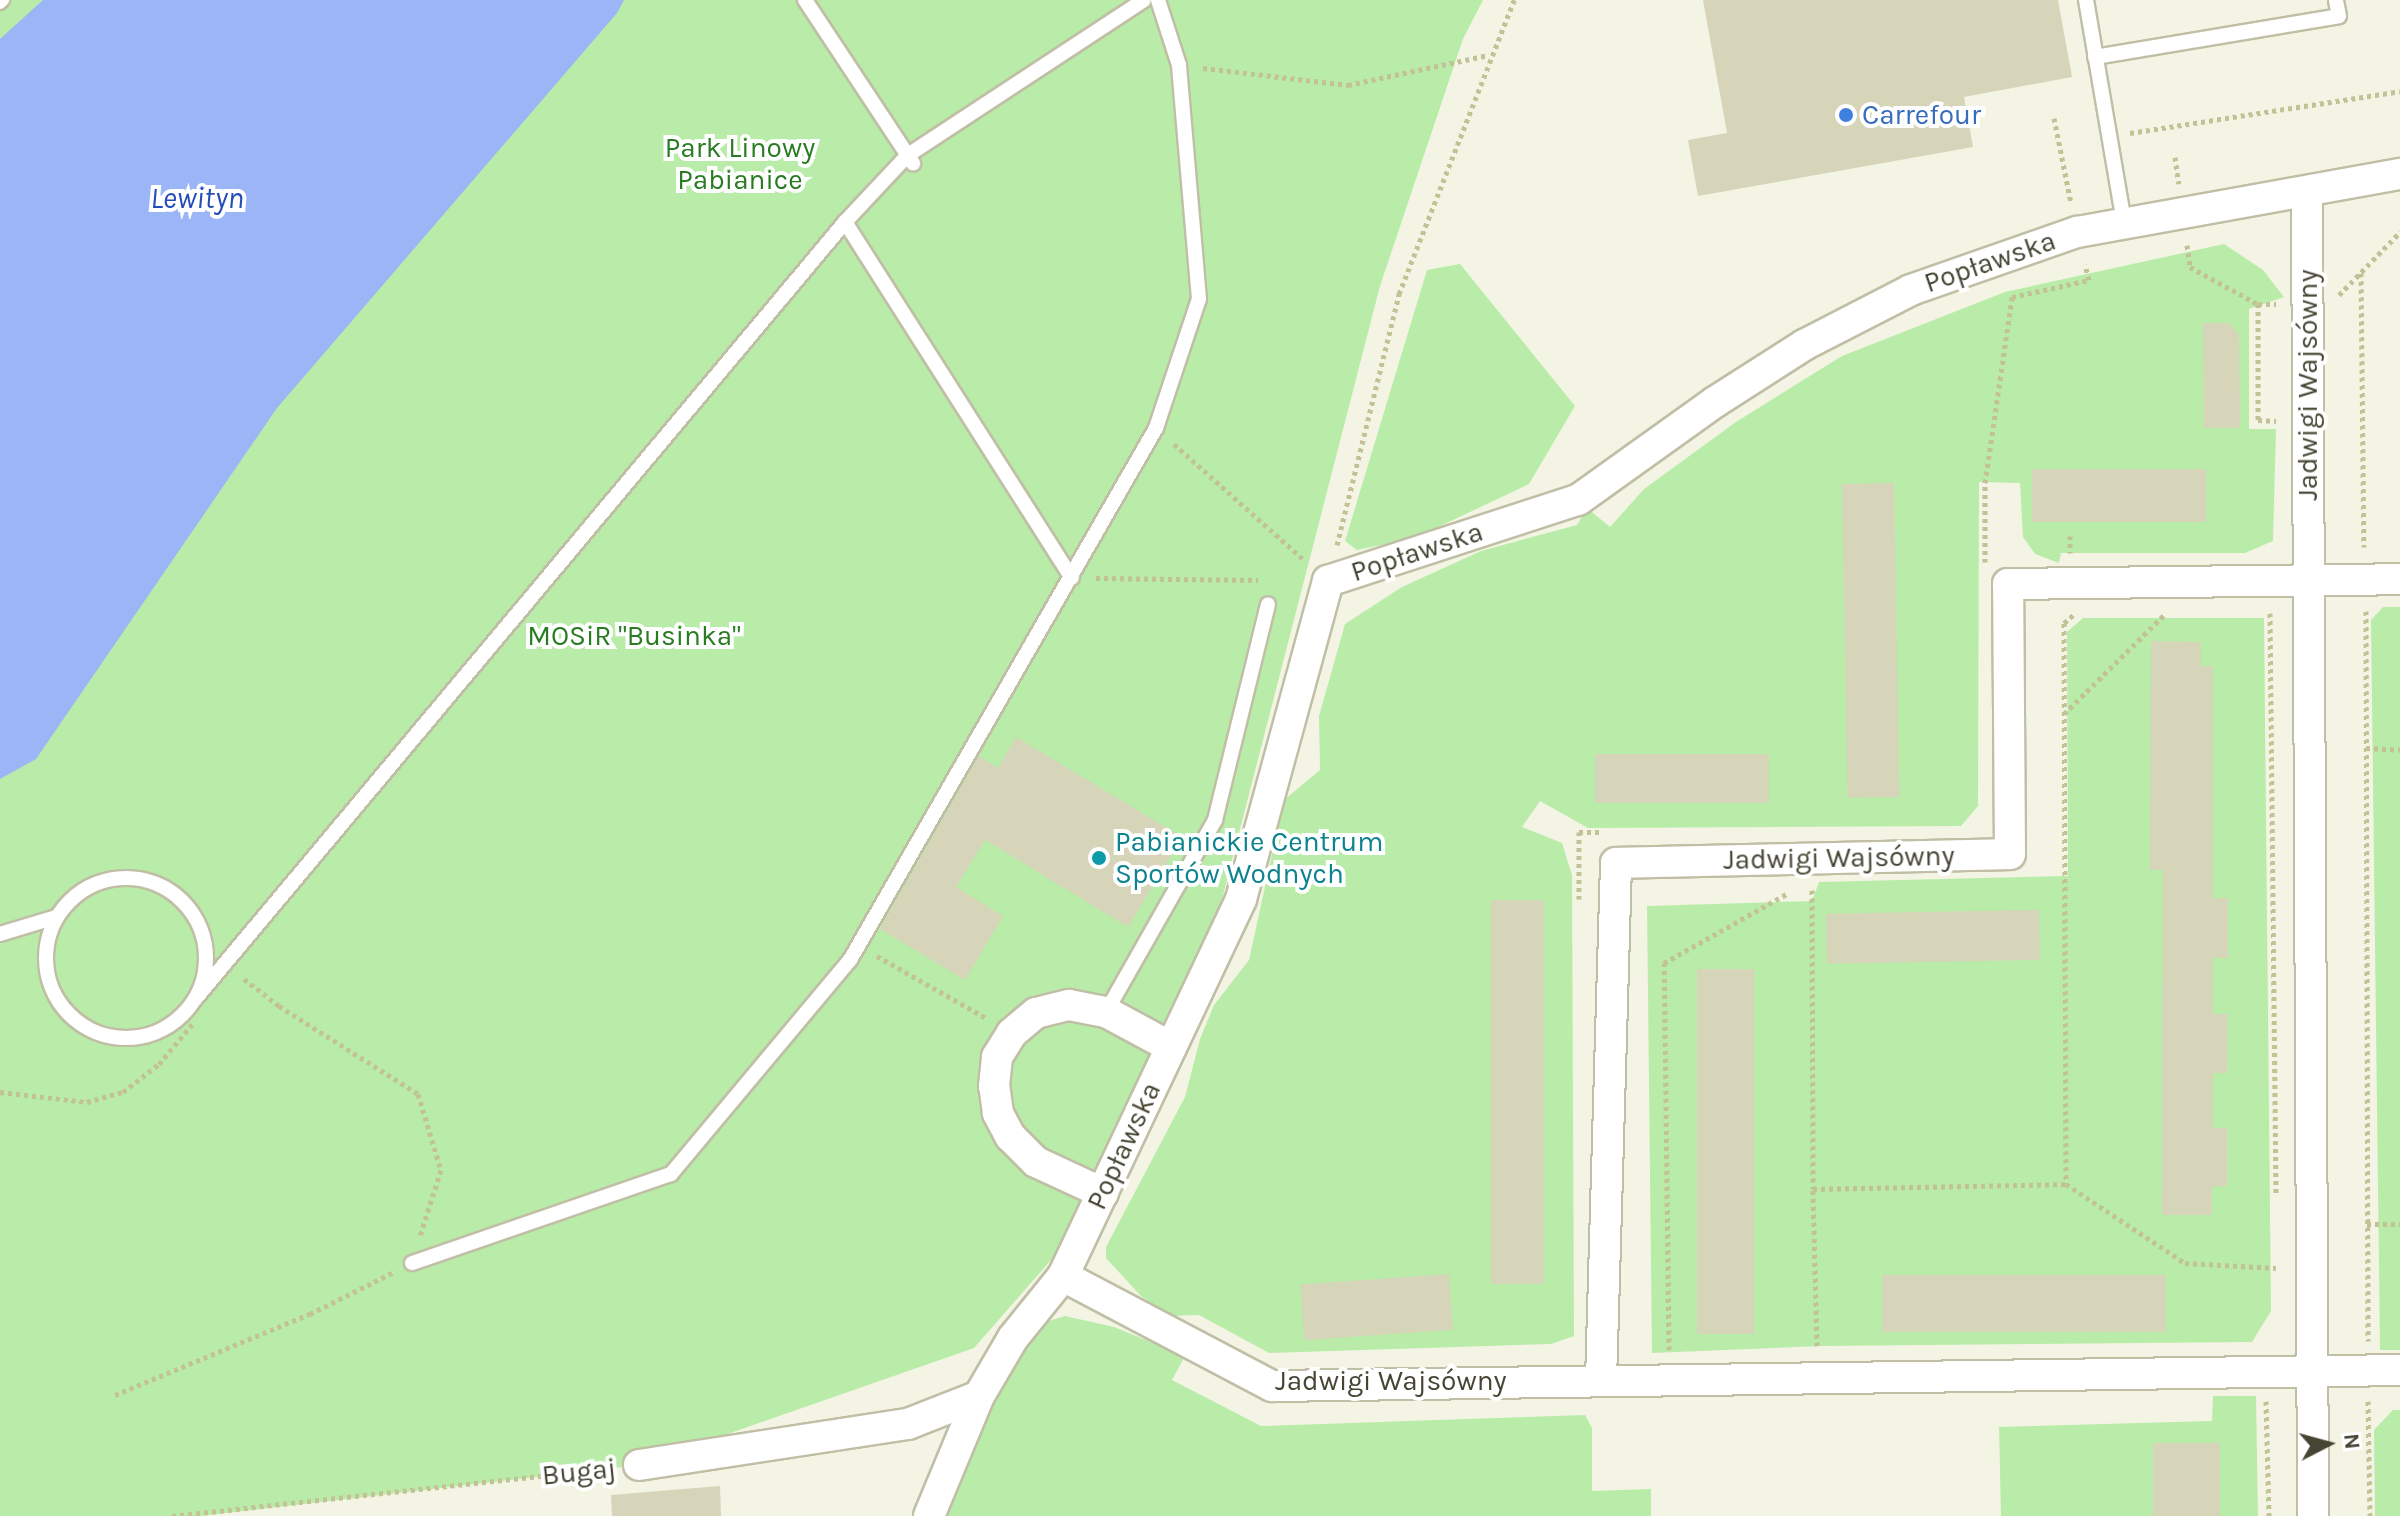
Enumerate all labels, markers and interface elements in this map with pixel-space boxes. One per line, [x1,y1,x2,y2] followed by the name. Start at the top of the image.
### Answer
[1862,98,1981,132] place label: Carrefour
[1837,106,1855,124] marker: Carrefour
[665,131,815,197] park label: Park Linowy Pabianice
[150,180,244,216] water label: Lewityn
[1920,224,2060,300] street label: Popławska
[2291,269,2325,501] street label: Jadwigi Wajsówny
[1347,515,1487,589] street label: Popławska
[527,619,741,653] park label: MOSiR "Businka"
[1115,825,1383,891] place label: Pabianickie Centrum Sportów Wodnych
[1723,839,1955,877] street label: Jadwigi Wajsówny
[1090,849,1108,867] marker: Pabianickie Centrum Sportów Wodnych
[1080,1077,1168,1215] street label: Popławska
[1275,1364,1507,1398] street label: Jadwigi Wajsówny
[2288,1404,2368,1484] north arrow
[2338,1432,2366,1451] text: N
[540,1451,618,1493] street label: Bugaj

